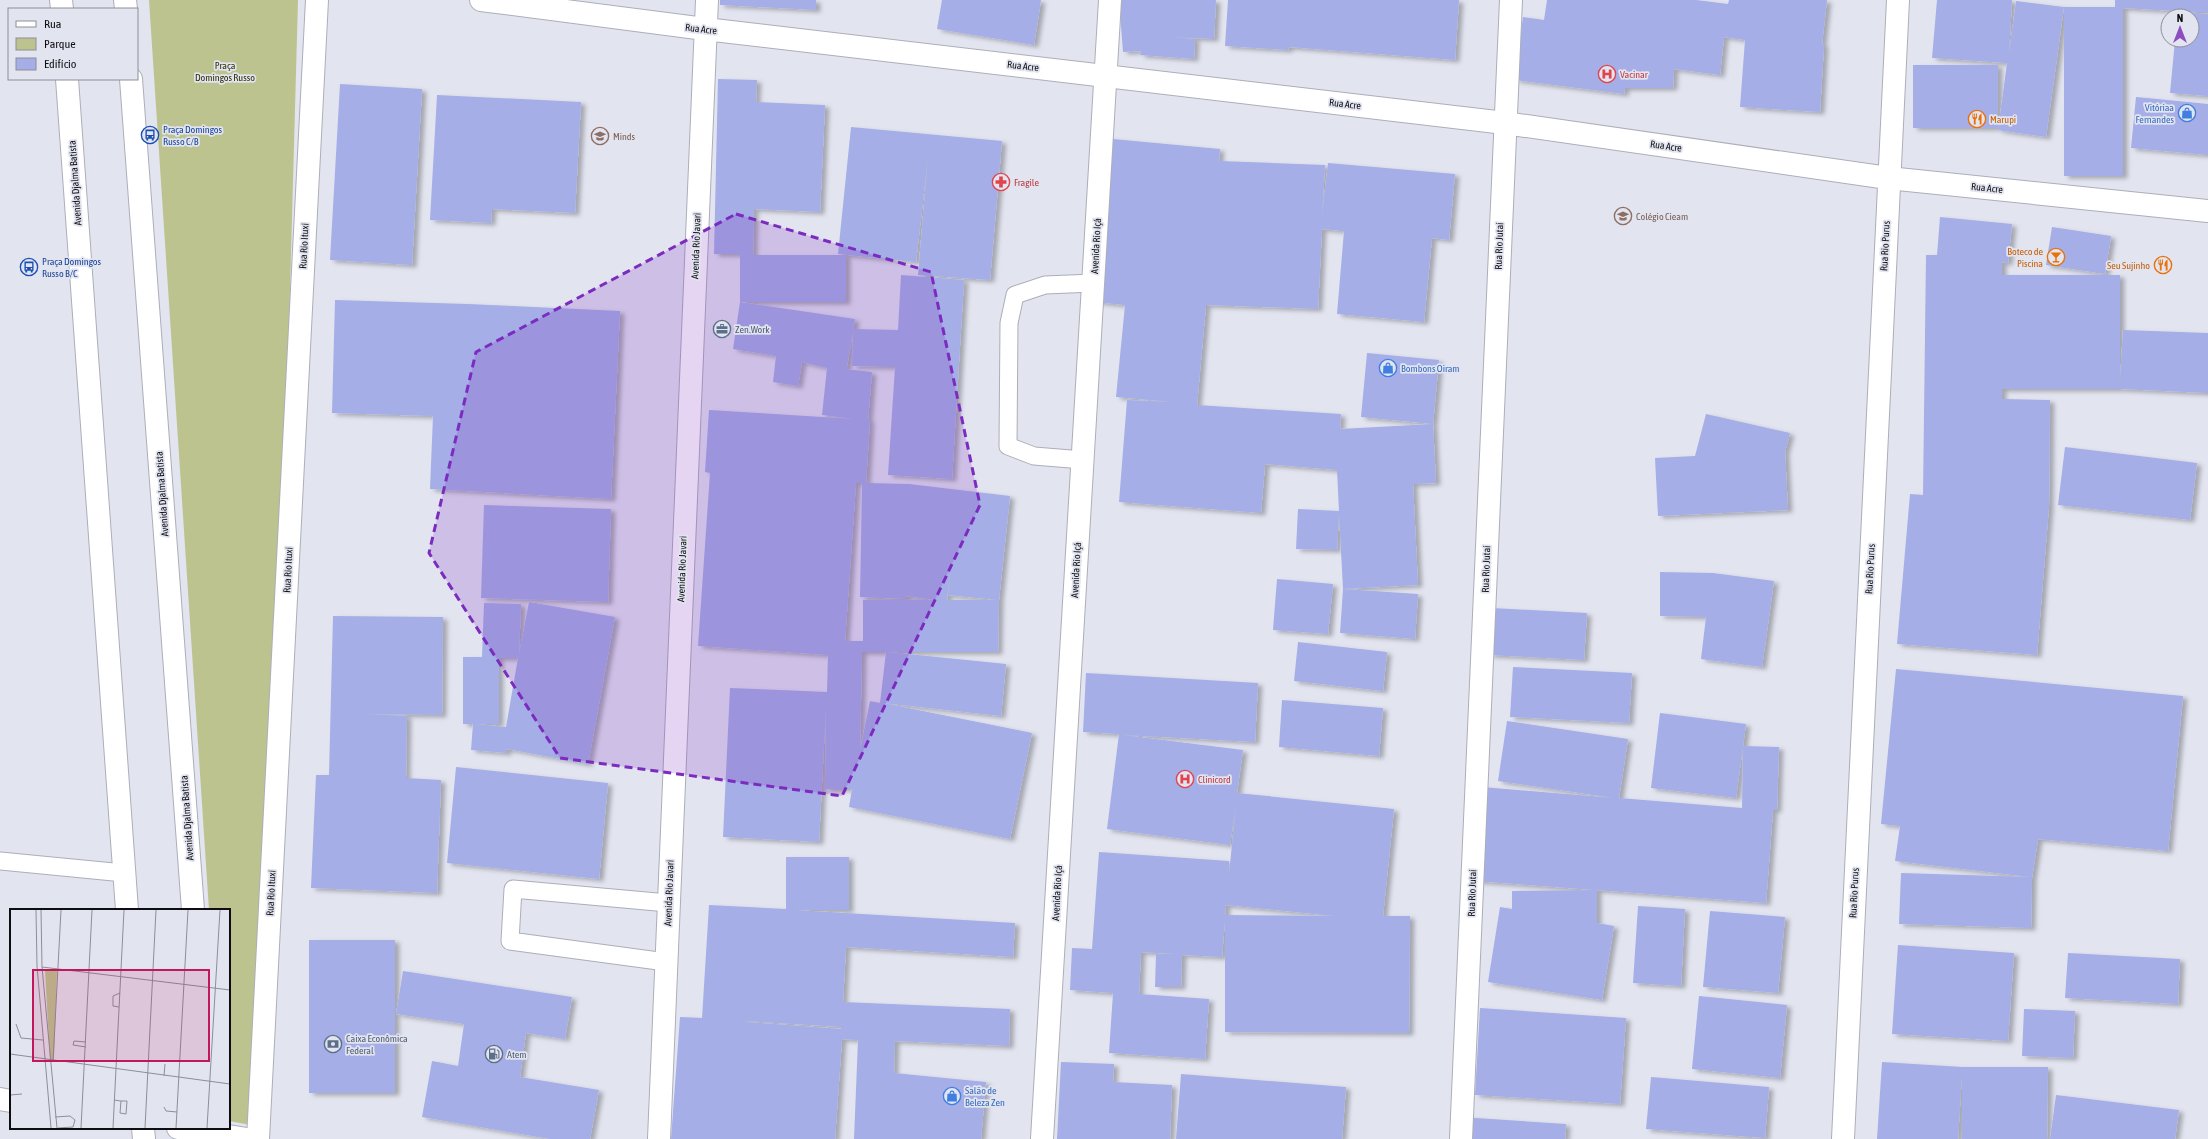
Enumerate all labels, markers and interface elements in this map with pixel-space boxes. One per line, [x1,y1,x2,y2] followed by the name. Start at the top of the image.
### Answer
[8,8,138,80] legend
[2160,8,2200,48] north arrow
[2177,12,2183,24] text: N
[44,17,61,31] text: Rua
[684,22,718,36] street label: Rua Acre
[44,37,76,51] text: Parque
[44,57,77,71] text: Edifício
[1006,59,1040,73] street label: Rua Acre
[195,60,255,83] park label: Praça Domingos Russo
[1597,64,1617,84] hospital icon: Vacinar
[1620,69,1649,80] place label: Vacinar
[1328,97,1362,111] street label: Rua Acre
[2136,102,2174,125] place label: Vitóriaa Fernandes
[2177,103,2197,123] shop icon: Vitóriaa Fernandes
[1967,109,1987,129] restaurant icon: Marupi
[1990,114,2016,125] place label: Marupi
[163,124,222,147] place label: Praça Domingos Russo C/B
[140,125,160,145] bus stop icon: Praça Domingos Russo C/B
[590,126,610,146] school or university icon: Minds
[613,131,636,142] place label: Minds
[1649,138,1683,154] street label: Rua Acre
[67,140,83,226] street label: Avenida Djalma Batista
[991,172,1011,192] pharmacy icon: Fragile
[1014,177,1039,188] place label: Fragile
[1971,181,2004,195] street label: Rua Acre
[1613,206,1633,226] school or university icon: Colégio Cieam
[1636,211,1688,222] place label: Colégio Cieam
[689,213,703,279] street label: Avenida Rio Javari
[1089,218,1103,274] street label: Avenida Rio Içá
[1878,220,1892,271] street label: Rua Rio Purus
[1493,222,1505,270] street label: Rua Rio Jutaí
[297,223,311,269] street label: Rua Rio Ituxi
[2007,246,2043,269] place label: Boteco de Piscina
[2046,247,2066,267] bar icon: Boteco de Piscina
[2153,255,2173,275] restaurant icon: Seu Sujinho
[42,256,101,279] place label: Praça Domingos Russo B/C
[19,257,39,277] bus stop icon: Praça Domingos Russo B/C
[2107,260,2150,271] place label: Seu Sujinho
[712,319,732,339] office icon: Zen.Work
[735,324,770,335] place label: Zen.Work
[1378,358,1398,378] shop icon: Bombons Oiram
[1401,363,1460,374] place label: Bombons Oiram
[154,451,170,537] street label: Avenida Djalma Batista
[675,536,689,602] street label: Avenida Rio Javari
[1069,542,1083,598] street label: Avenida Rio Içá
[1863,543,1877,594] street label: Rua Rio Purus
[1480,545,1492,593] street label: Rua Rio Jutaí
[281,547,295,593] street label: Rua Rio Ituxi
[1175,769,1195,789] hospital icon: Clinicord
[1198,774,1231,785] place label: Clinicord
[179,775,195,861] street label: Avenida Djalma Batista
[662,860,676,926] street label: Avenida Rio Javari
[1050,865,1064,921] street label: Avenida Rio Içá
[1847,867,1861,918] street label: Rua Rio Purus
[1466,869,1478,917] street label: Rua Rio Jutaí
[264,870,278,916] street label: Rua Rio Ituxi
[10,909,230,1129] inset map
[346,1033,408,1056] place label: Caixa Econômica Federal
[323,1034,343,1054] bank icon: Caixa Econômica Federal
[484,1044,504,1064] fuel station icon: Atem
[507,1049,526,1060] place label: Atem
[965,1085,1005,1108] place label: Salão de Beleza Zen
[942,1086,962,1106] shop icon: Salão de Beleza Zen

